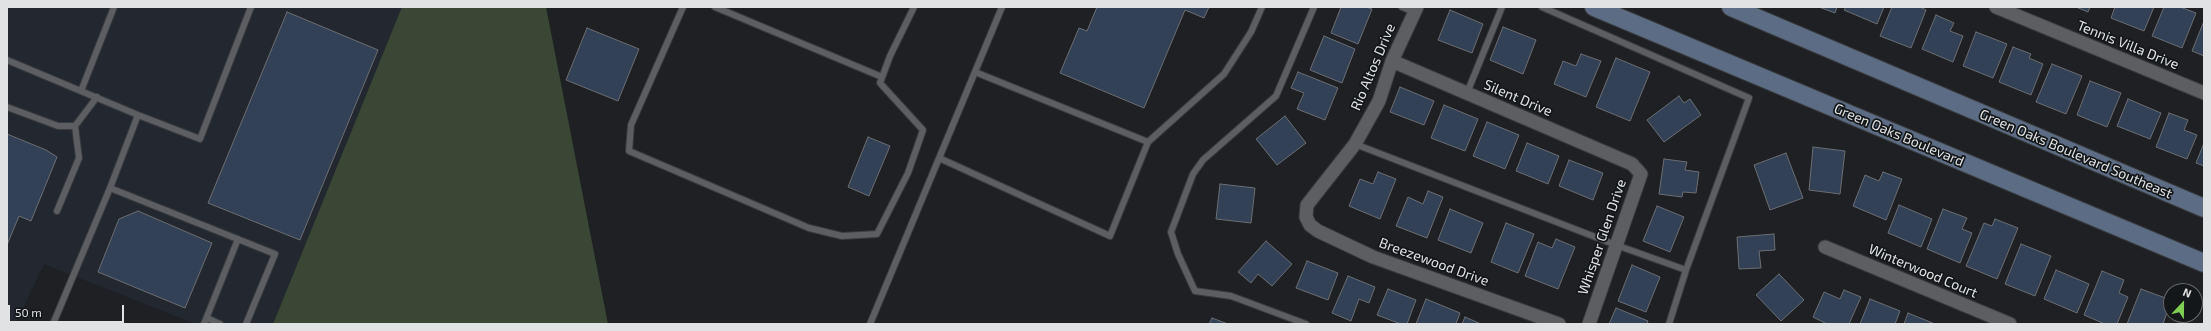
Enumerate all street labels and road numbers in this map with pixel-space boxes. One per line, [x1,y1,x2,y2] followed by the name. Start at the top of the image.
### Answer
[2075,17,2181,73] street label: Tennis Villa Drive
[1347,21,1399,113] street label: Rio Altos Drive
[1481,76,1555,120] street label: Silent Drive
[1831,100,1967,170] street label: Green Oaks Boulevard
[1977,106,2175,202] street label: Green Oaks Boulevard Southeast
[1574,177,1630,297] street label: Whisper Glen Drive
[1377,234,1491,290] street label: Breezewood Drive
[1866,240,1980,302] street label: Winterwood Court

